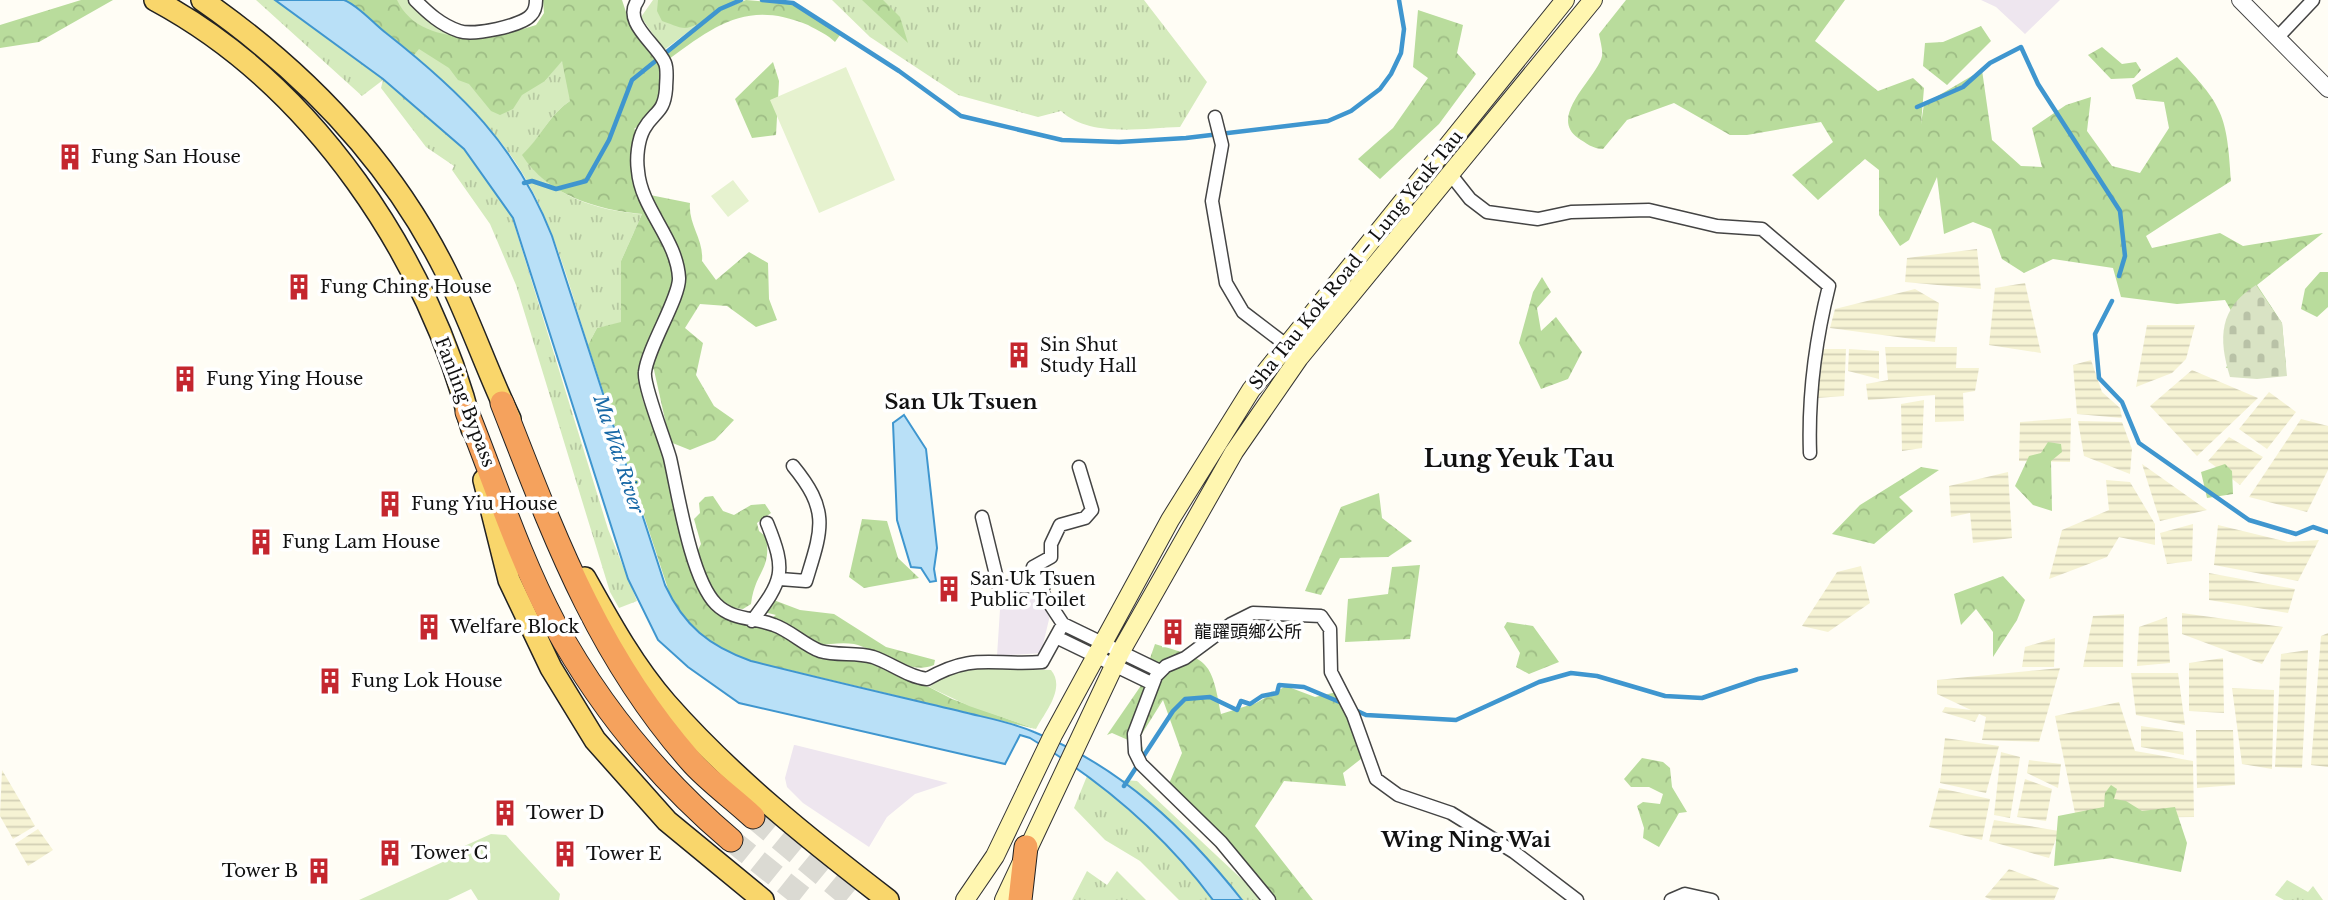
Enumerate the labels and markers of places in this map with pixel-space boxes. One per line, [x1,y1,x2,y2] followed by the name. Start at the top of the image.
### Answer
[55,142,85,172] building icon: Fung San House
[91,146,241,168] place label: Fung San House
[284,272,314,302] building icon: Fung Ching House
[320,276,492,298] place label: Fung Ching House
[1040,334,1137,377] place label: Sin Shut Study Hall
[1004,340,1034,370] building icon: Sin Shut Study Hall
[170,364,200,394] building icon: Fung Ying House
[206,368,363,390] place label: Fung Ying House
[375,489,405,519] building icon: Fung Yiu House
[411,493,557,515] place label: Fung Yiu House
[246,527,276,557] building icon: Fung Lam House
[282,531,440,553] place label: Fung Lam House
[970,568,1096,611] place label: San Uk Tsuen Public Toilet
[934,574,964,604] building icon: San Uk Tsuen Public Toilet
[414,612,444,642] building icon: Welfare Block
[449,616,579,638] place label: Welfare Block
[1158,617,1188,647] building icon: 龍躍頭鄉公所
[1194,621,1302,643] place label: 龍躍頭鄉公所
[315,666,345,696] building icon: Fung Lok House
[351,670,503,692] place label: Fung Lok House
[490,798,520,828] building icon: Tower D
[526,802,604,824] place label: Tower D
[375,838,405,868] building icon: Tower C
[550,839,580,869] building icon: Tower E
[411,842,488,864] place label: Tower C
[586,843,662,865] place label: Tower E
[304,856,334,886] building icon: Tower B
[222,860,298,882] place label: Tower B

